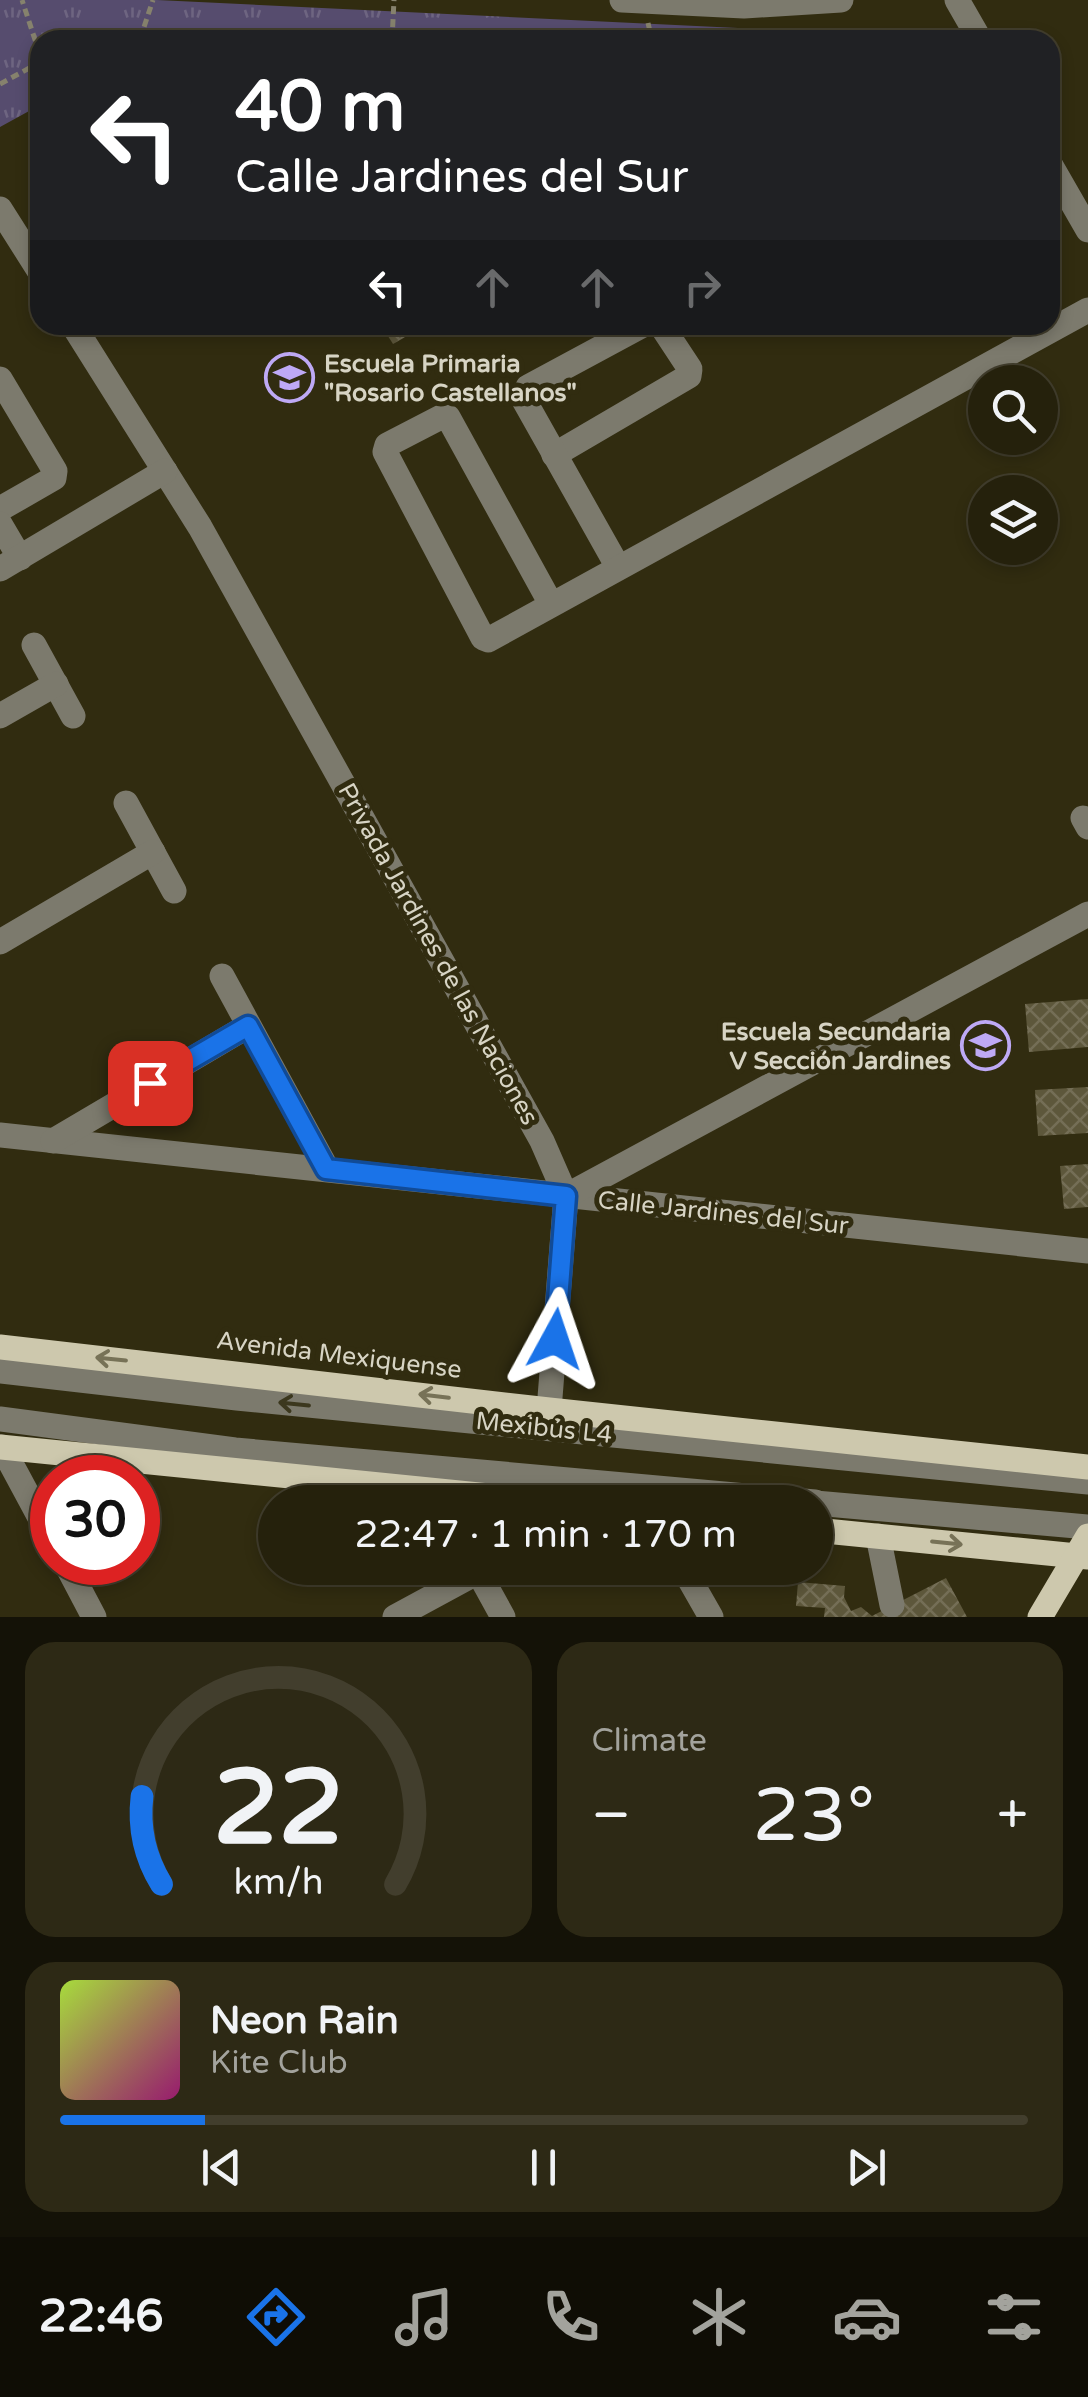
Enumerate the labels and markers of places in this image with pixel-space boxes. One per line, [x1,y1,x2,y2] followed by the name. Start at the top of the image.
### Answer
[324,349,577,408] place label: Escuela Primaria "Rosario Castellanos"
[263,352,315,404] school or university icon: Escuela Primaria "Rosario Castellanos"
[721,1017,951,1076] place label: Escuela Secundaria V Sección Jardines
[960,1020,1012,1072] school or university icon: Escuela Secundaria V Sección Jardines
[108,1041,193,1126] pin

